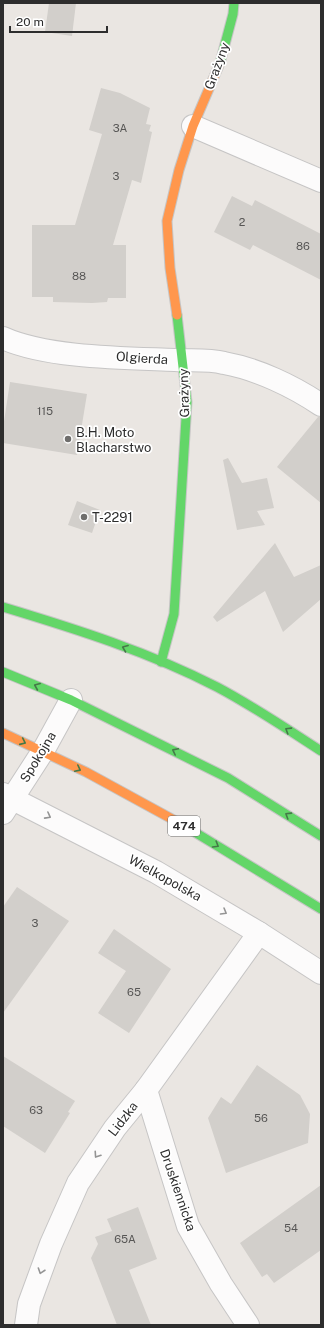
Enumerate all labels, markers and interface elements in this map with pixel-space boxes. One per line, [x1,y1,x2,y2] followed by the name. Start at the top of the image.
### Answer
[10,8,107,34] scale bar
[16,15,44,29] text: 20 m
[202,40,232,92] street label: Grażyny
[113,122,128,134] house number: 3A
[113,170,120,182] house number: 3
[239,216,246,228] house number: 2
[296,240,310,252] house number: 86
[72,270,86,282] house number: 88
[115,349,169,367] street label: Olgierda
[176,368,192,418] street label: Grażyny
[37,405,53,417] house number: 115
[76,425,151,455] place label: B.H. Moto Blacharstwo
[63,434,73,444] marker: B.H. Moto Blacharstwo
[92,510,133,525] place label: T-2291
[79,512,89,522] marker: T-2291
[122,644,129,653] one-way arrow
[34,683,42,691] one-way arrow
[285,727,292,735] one-way arrow
[17,729,59,785] street label: Spokojna
[19,737,26,745] one-way arrow
[172,748,179,756] one-way arrow
[74,764,81,771] one-way arrow
[44,811,51,819] one-way arrow
[285,812,292,820] one-way arrow
[168,816,200,836] road number: 474
[212,840,219,847] one-way arrow
[126,852,204,904] street label: Wielkopolska
[219,907,227,914] one-way arrow
[32,917,39,929] house number: 3
[127,986,141,998] house number: 65
[105,1099,141,1139] street label: Lidzka
[29,1104,43,1116] house number: 63
[254,1112,268,1124] house number: 56
[157,1147,199,1233] street label: Druskiennicka
[95,1151,102,1158] one-way arrow
[284,1222,298,1234] house number: 54
[114,1233,136,1245] house number: 65A
[37,1268,46,1275] one-way arrow

